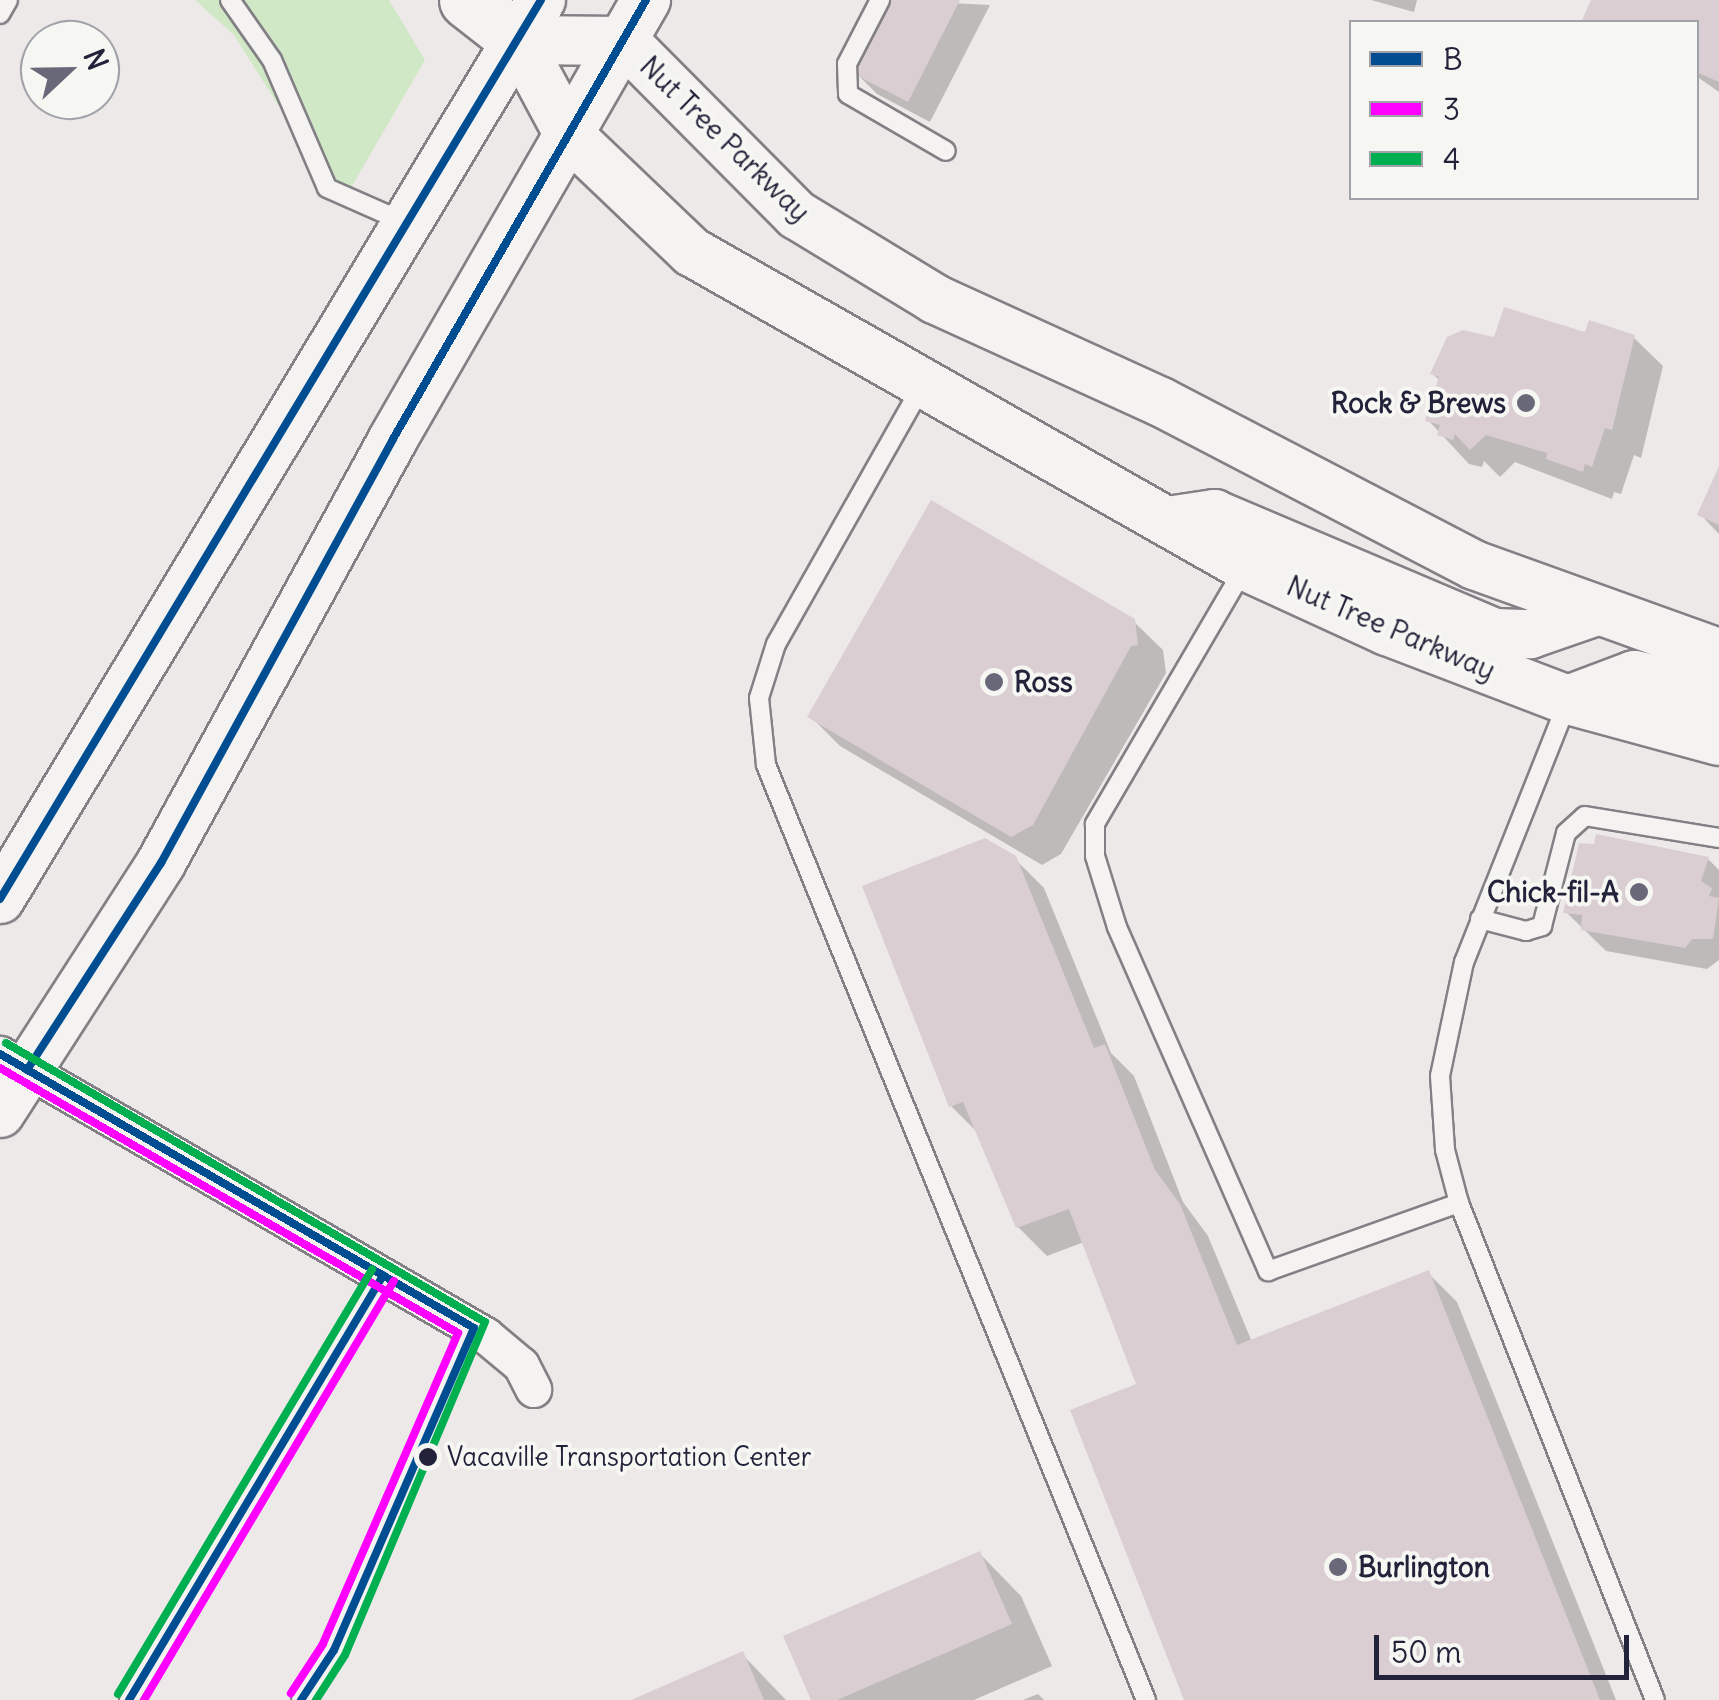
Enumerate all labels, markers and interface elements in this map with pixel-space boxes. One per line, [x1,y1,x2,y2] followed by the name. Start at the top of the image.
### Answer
[20,20,120,120] north arrow
[1349,20,1699,200] legend
[1443,40,1463,78] text: B
[76,44,116,75] text: N
[633,49,817,229] street label: Nut Tree Parkway
[1443,90,1460,128] text: 3
[1443,140,1460,178] text: 4
[1331,386,1506,420] place label: Rock & Brews
[1515,392,1537,414] marker: Rock & Brews
[1282,569,1500,687] street label: Nut Tree Parkway
[1014,665,1073,699] place label: Ross
[983,671,1005,693] marker: Ross
[1487,875,1619,909] place label: Chick-fil-A
[1628,881,1650,903] marker: Chick-fil-A
[447,1441,811,1473] place label: Vacaville Transportation Center
[418,1447,438,1467] marker: Vacaville Transportation Center
[1358,1550,1490,1584] place label: Burlington
[1327,1556,1349,1578] marker: Burlington
[1379,1615,1634,1677] scale bar
[1391,1633,1461,1671] text: 50 m

